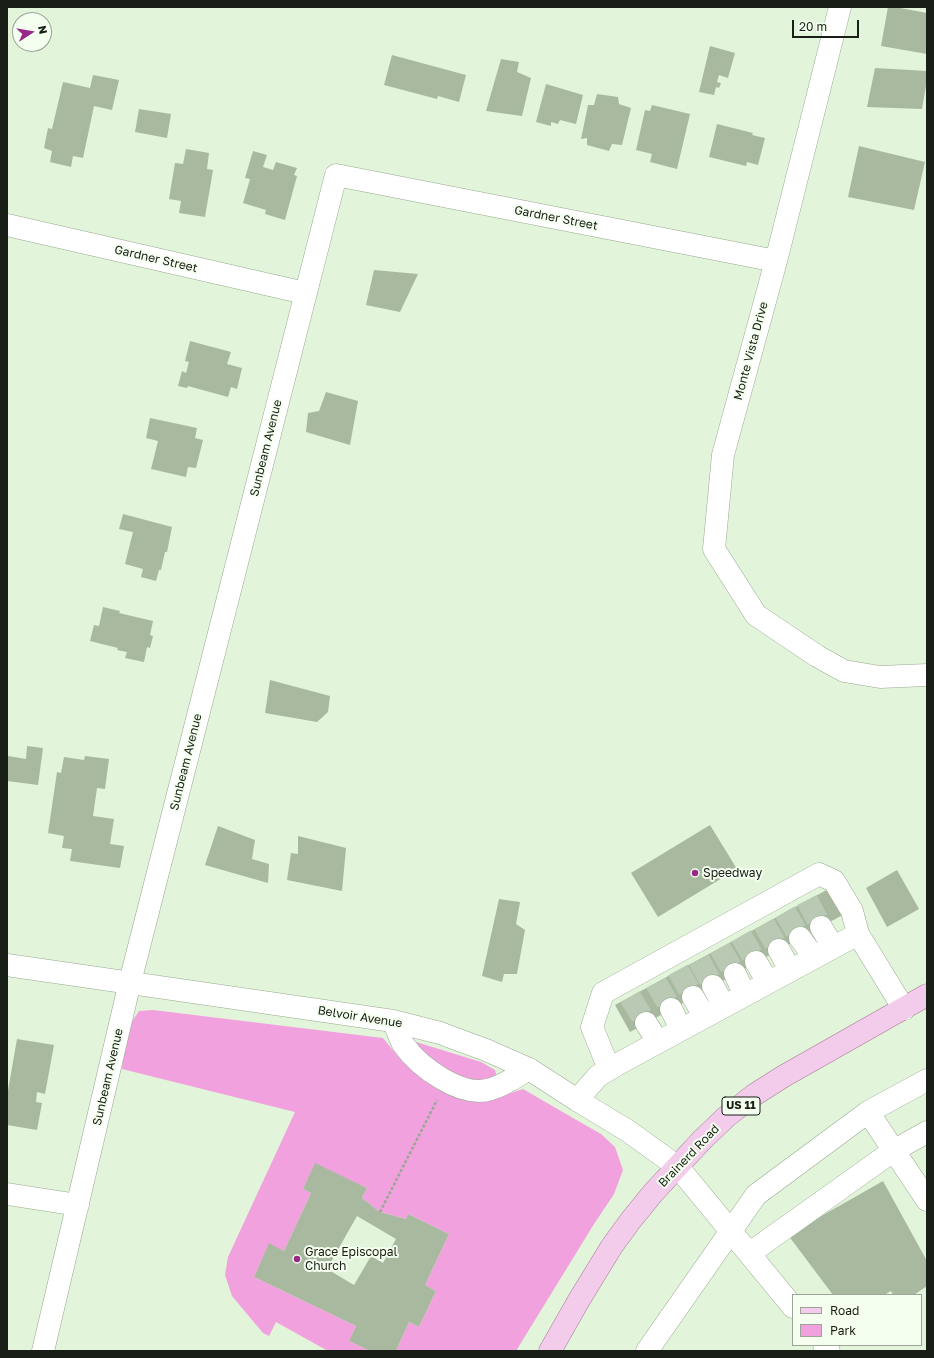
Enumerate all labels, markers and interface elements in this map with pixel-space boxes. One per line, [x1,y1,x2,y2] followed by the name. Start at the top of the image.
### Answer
[12,12,52,52] north arrow
[794,12,861,38] scale bar
[799,19,827,34] text: 20 m
[36,24,50,35] text: N
[513,203,599,233] street label: Gardner Street
[113,242,199,276] street label: Gardner Street
[731,300,771,402] street label: Monte Vista Drive
[247,398,285,498] street label: Sunbeam Avenue
[167,712,205,812] street label: Sunbeam Avenue
[703,866,762,880] place label: Speedway
[690,868,700,878] marker: Speedway
[317,1003,403,1031] street label: Belvoir Avenue
[90,1027,126,1127] street label: Sunbeam Avenue
[722,1097,760,1115] road number: US 11
[656,1122,722,1190] street label: Brainerd Road
[305,1245,397,1273] place label: Grace Episcopal Church
[292,1254,302,1264] marker: Grace Episcopal Church
[792,1294,922,1346] legend
[830,1303,859,1318] text: Road
[830,1323,856,1338] text: Park

